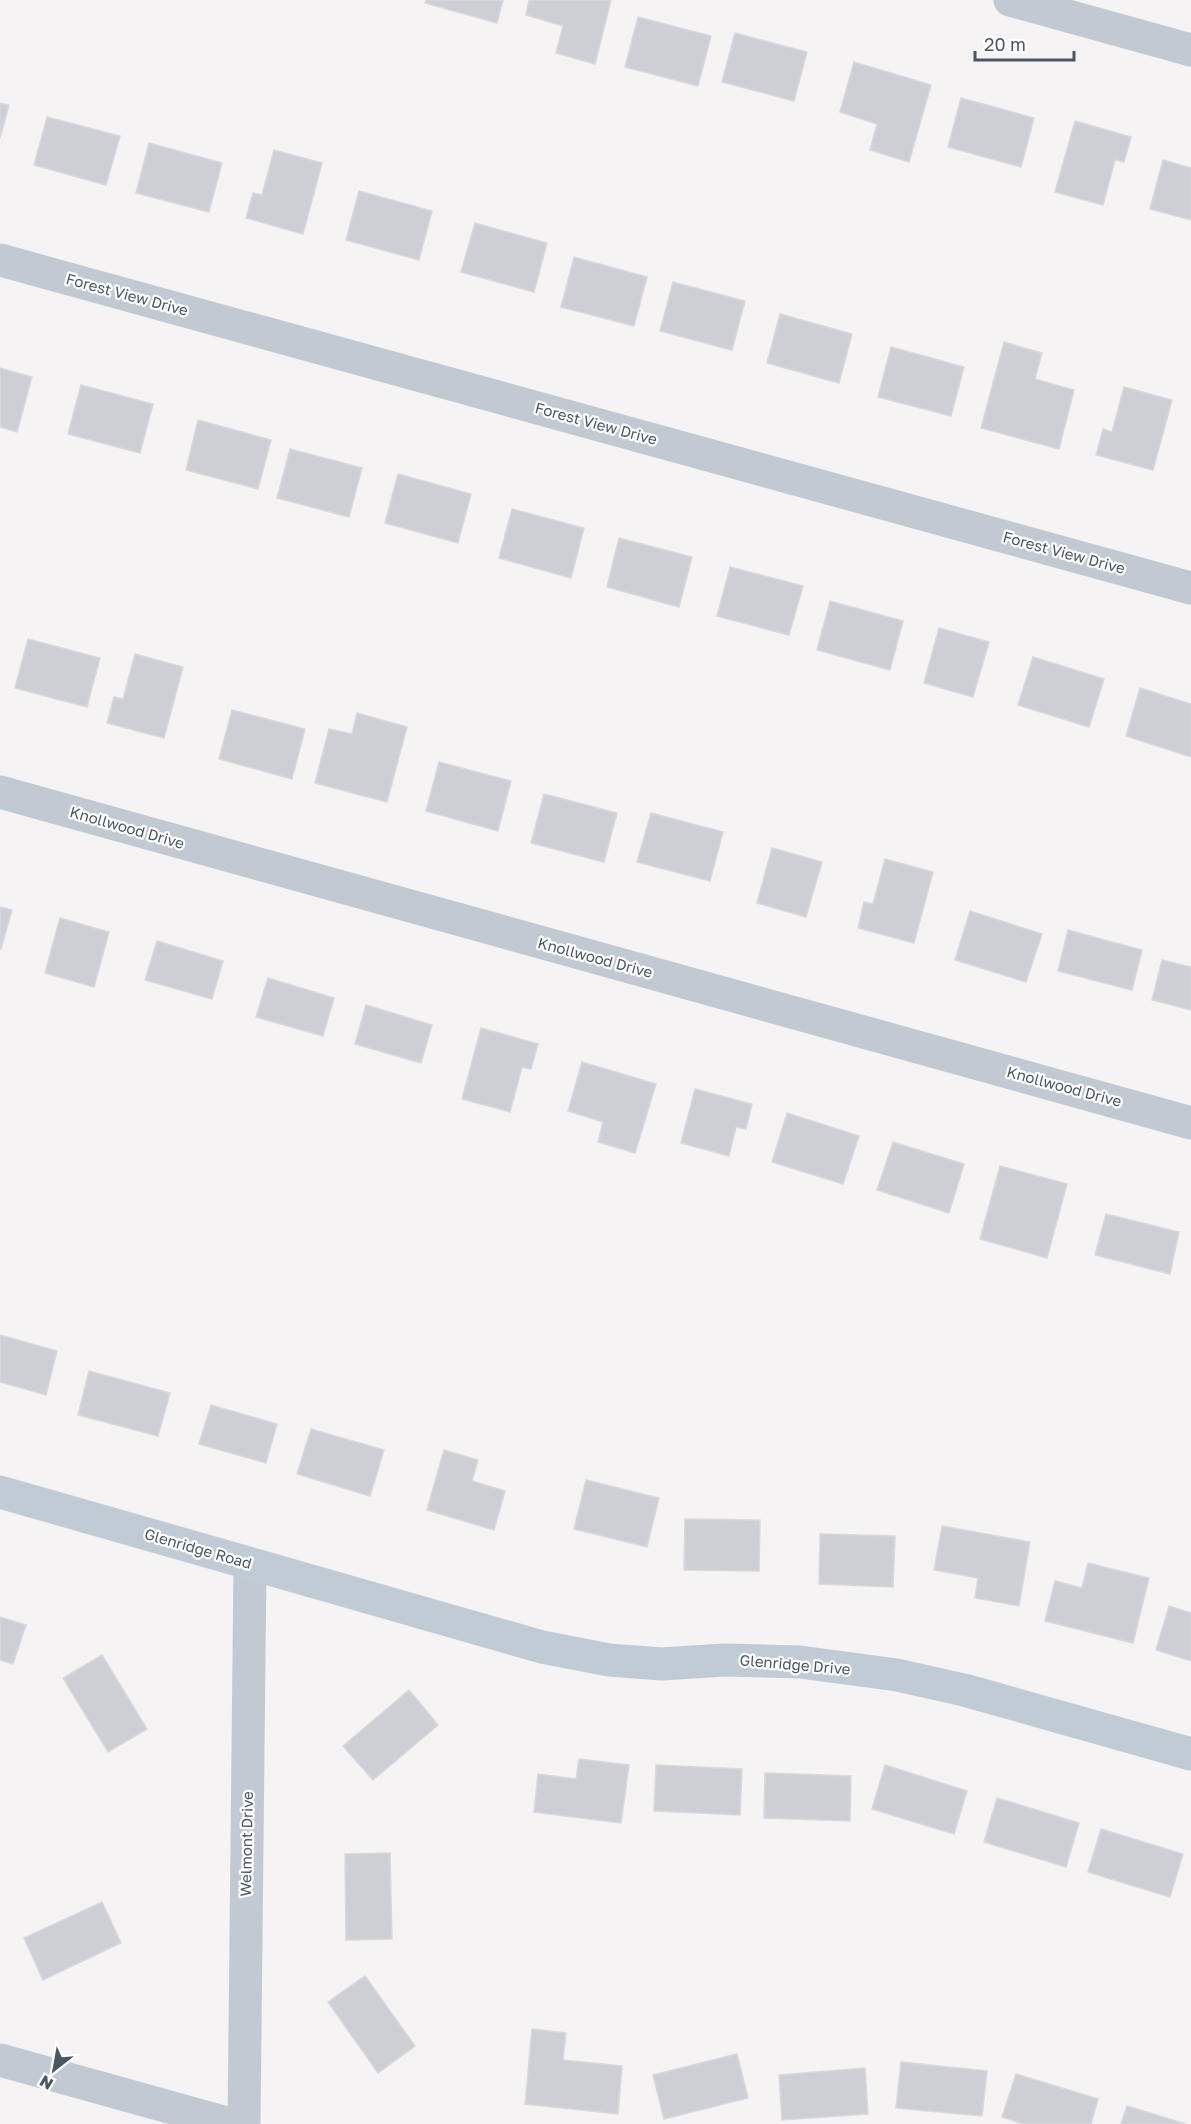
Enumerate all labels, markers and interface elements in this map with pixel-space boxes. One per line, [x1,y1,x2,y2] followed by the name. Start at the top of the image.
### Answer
[975,24,1074,62] scale bar
[984,33,1026,55] text: 20 m
[64,269,191,319] street label: Forest View Drive
[533,398,660,448] street label: Forest View Drive
[1001,527,1128,577] street label: Forest View Drive
[68,802,187,852] street label: Knollwood Drive
[536,933,655,981] street label: Knollwood Drive
[1005,1062,1124,1110] street label: Knollwood Drive
[143,1524,254,1572] street label: Glenridge Road
[739,1650,852,1678] street label: Glenridge Drive
[236,1791,256,1897] street label: Welmont Drive
[24,2040,84,2100] north arrow
[36,2071,57,2095] text: N

